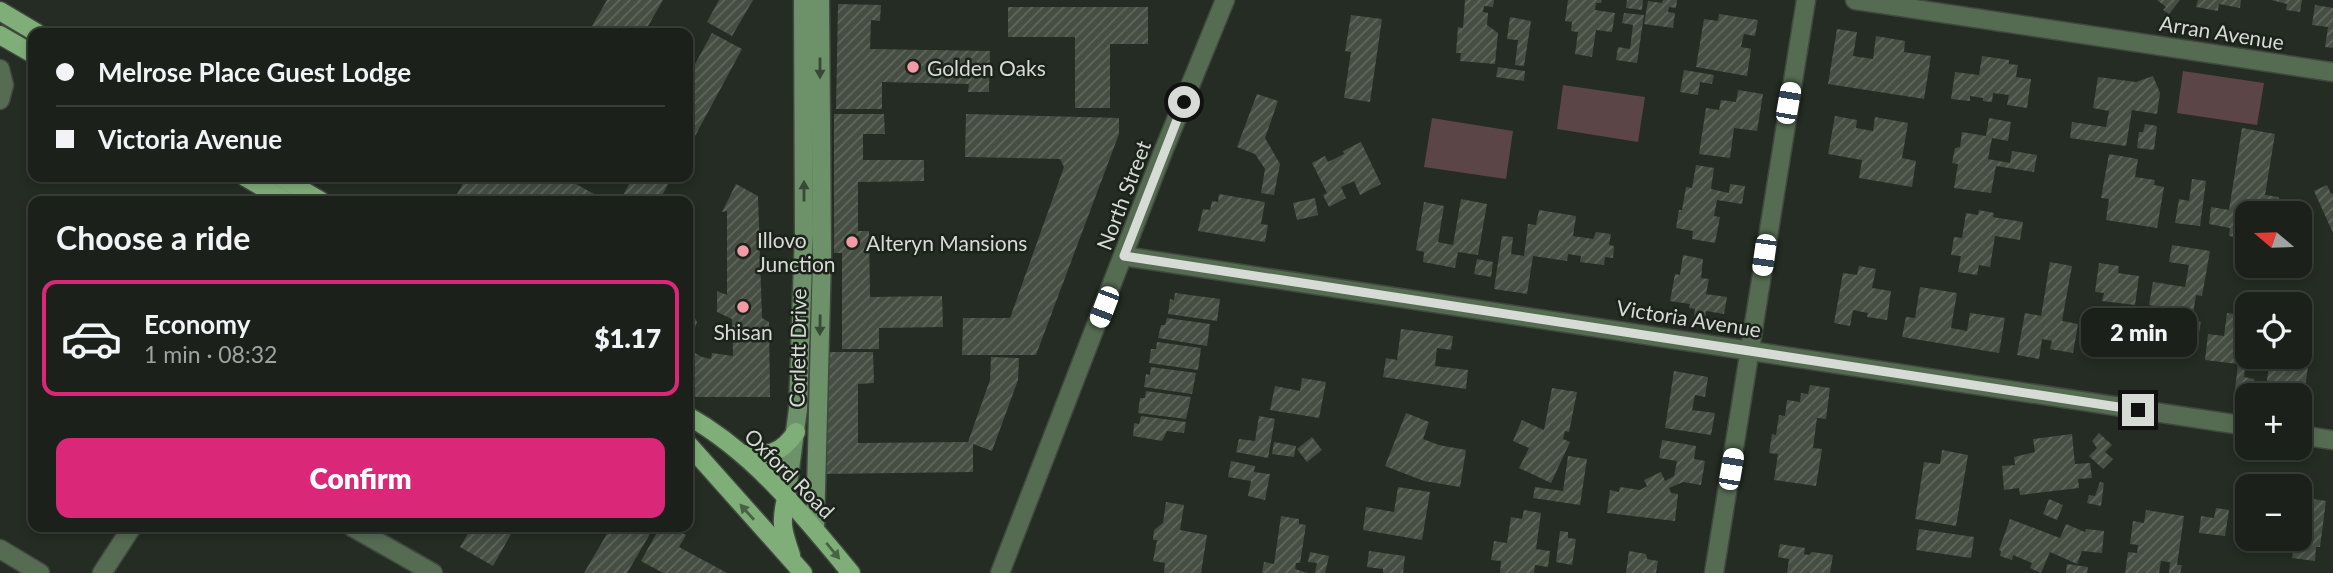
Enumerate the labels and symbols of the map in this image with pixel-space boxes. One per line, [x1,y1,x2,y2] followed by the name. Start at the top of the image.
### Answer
[2158,10,2286,54] street label: Arran Avenue
[927,55,1046,80] place label: Golden Oaks
[814,57,826,79] one-way arrow
[905,59,921,75] marker: Golden Oaks
[1775,80,1802,126] car
[1168,86,1200,118] route start
[1091,136,1155,253] street label: North Street
[798,180,810,202] one-way arrow
[2235,201,2312,278] north arrow
[757,227,836,276] place label: Illovo Junction
[866,230,1027,255] place label: Alteryn Mansions
[1751,233,1778,277] car
[844,234,860,250] marker: Alteryn Mansions
[735,243,751,259] marker: Illovo Junction
[1087,284,1122,330] car
[783,288,811,408] street label: Corlett Drive
[1615,294,1763,342] street label: Victoria Avenue
[735,299,751,315] marker: Shisan
[2080,308,2196,358] callout: 2 min
[814,315,826,337] one-way arrow
[713,319,773,344] place label: Shisan
[2122,394,2154,426] route end
[740,423,840,523] street label: Oxford Road
[1718,446,1745,492] car
[739,503,755,521] one-way arrow
[825,543,840,560] one-way arrow

